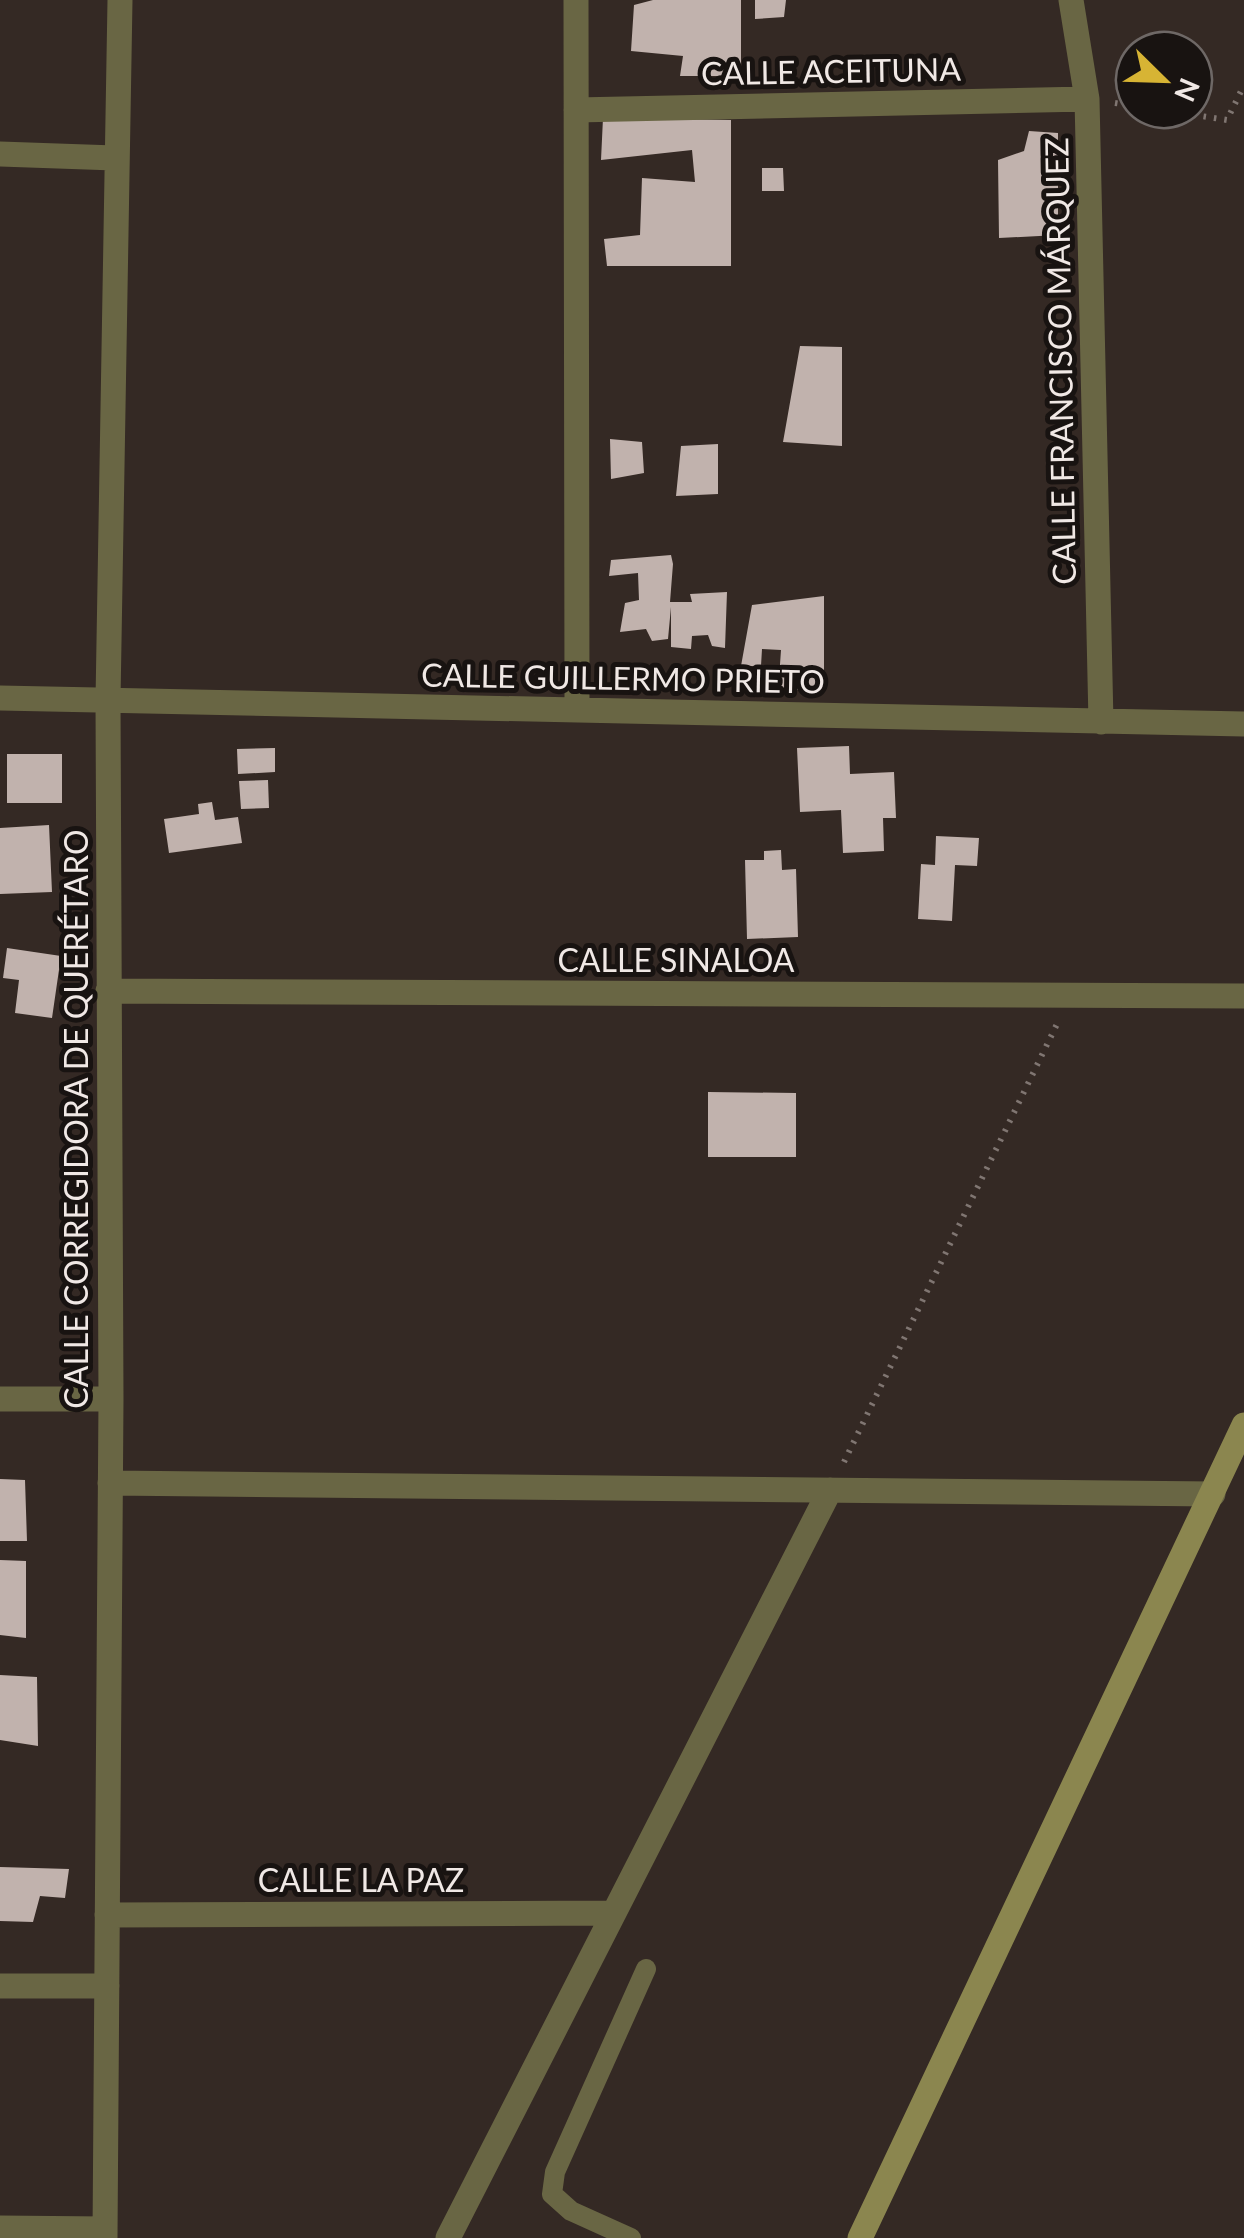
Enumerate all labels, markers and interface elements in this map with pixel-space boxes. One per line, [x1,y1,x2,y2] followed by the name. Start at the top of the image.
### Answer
[1114,30,1214,130] north arrow
[701,49,962,92] street label: CALLE ACEITUNA
[1168,74,1208,107] text: N
[1036,137,1083,585] street label: CALLE FRANCISCO MÁRQUEZ
[421,654,825,701] street label: CALLE GUILLERMO PRIETO
[56,829,95,1409] street label: CALLE CORREGIDORA DE QUERÉTARO
[557,940,795,979] street label: CALLE SINALOA
[258,1860,464,1899] street label: CALLE LA PAZ

